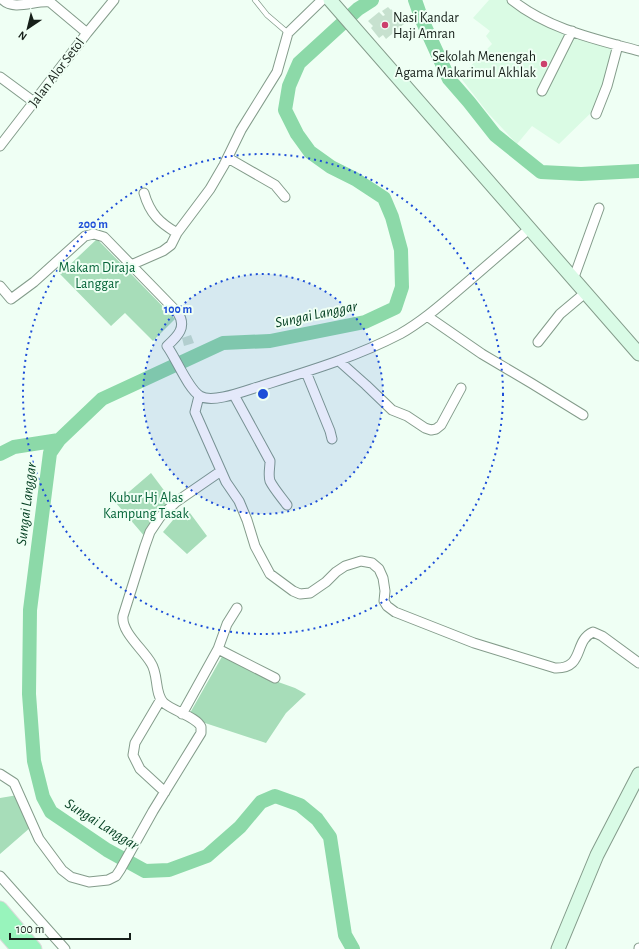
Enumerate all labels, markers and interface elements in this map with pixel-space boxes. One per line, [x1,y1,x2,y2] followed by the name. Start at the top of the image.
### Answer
[8,8,48,48] north arrow
[393,11,459,41] place label: Nasi Kandar Haji Amran
[380,20,390,30] marker: Nasi Kandar Haji Amran
[16,29,29,42] text: N
[26,36,87,110] street label: Jalan Alor Setol
[395,50,537,80] place label: Sekolah Menengah Agama Makarimul Akhlak
[539,59,549,69] marker: Sekolah Menengah Agama Makarimul Akhlak
[78,218,108,230] text: 200 m
[59,261,136,291] park label: Makam Diraja Langgar
[274,298,360,331] water label: Sungai Langgar
[164,303,192,315] text: 100 m
[256,387,270,401] centre of rings
[14,461,39,546] water label: Sungai Langgar
[103,491,190,521] park label: Kubur Hj Alas Kampung Tasak
[62,796,142,854] water label: Sungai Langgar
[10,915,130,941] scale bar
[16,923,44,935] text: 100 m

